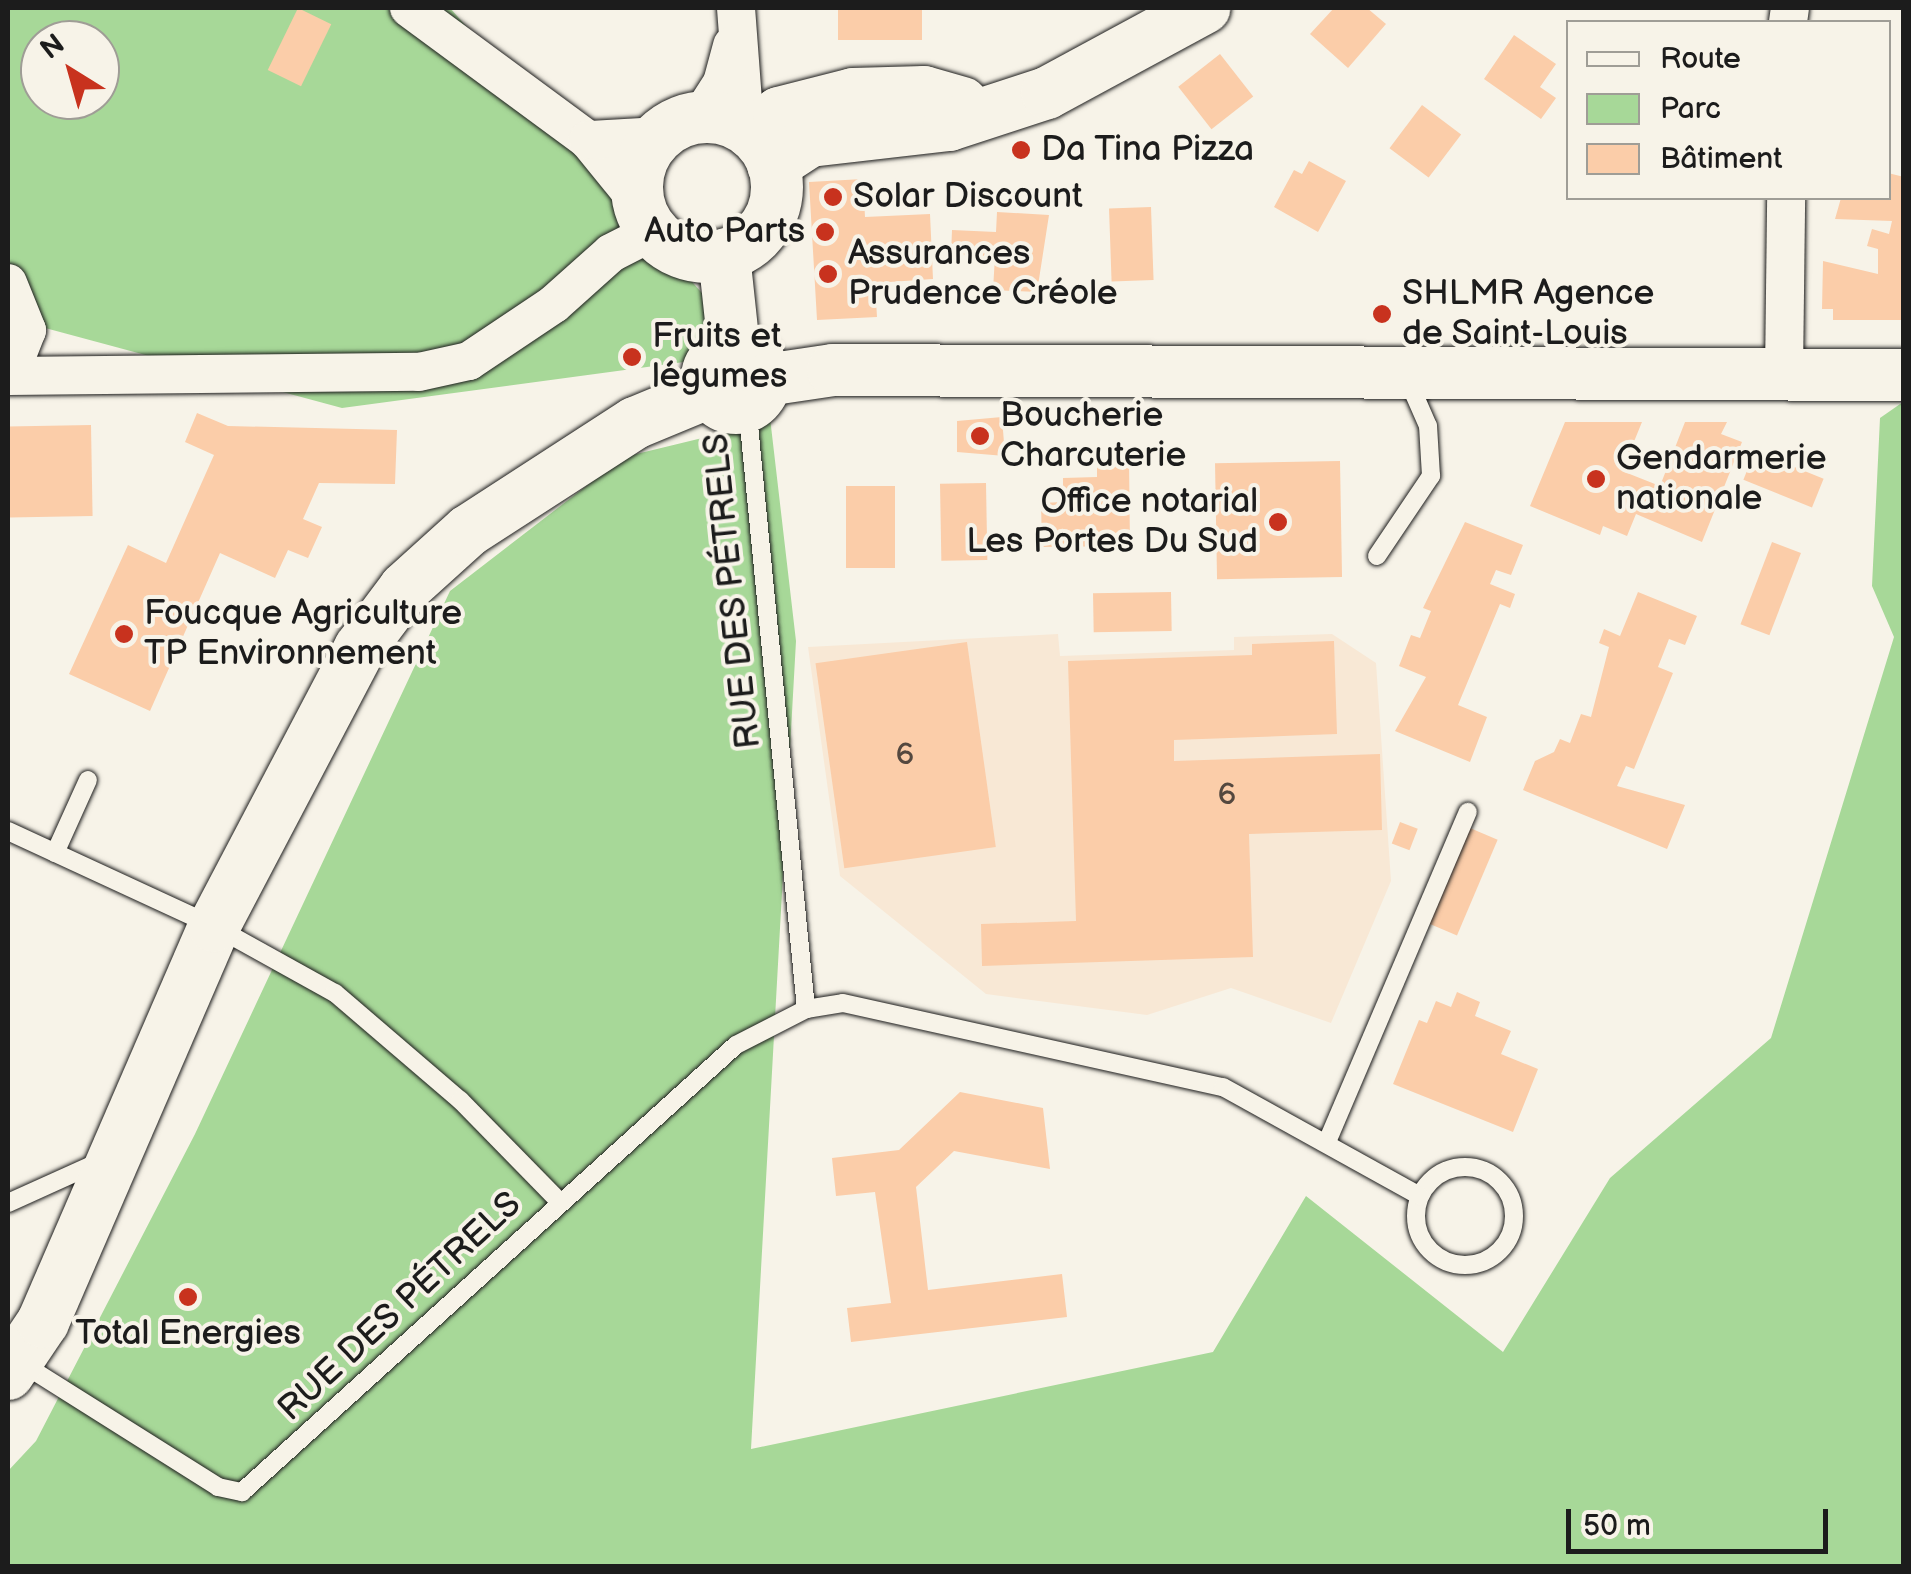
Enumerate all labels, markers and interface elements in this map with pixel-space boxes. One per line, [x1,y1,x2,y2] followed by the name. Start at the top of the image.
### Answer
[20,20,120,120] north arrow
[1566,20,1891,200] legend
[35,28,71,67] text: N
[1660,41,1741,77] text: Route
[1660,91,1721,127] text: Parc
[1041,129,1255,171] place label: Da Tina Pizza
[1010,139,1032,161] marker: Da Tina Pizza
[1660,141,1783,177] text: Bâtiment
[853,176,1083,218] place label: Solar Discount
[822,186,844,208] marker: Solar Discount
[644,211,805,253] place label: Auto Parts
[814,221,836,243] marker: Auto Parts
[848,233,1118,315] place label: Assurances Prudence Créole
[817,263,839,285] marker: Assurances Prudence Créole
[1402,273,1654,355] place label: SHLMR Agence de Saint-Louis
[1371,303,1393,325] marker: SHLMR Agence de Saint-Louis
[652,316,787,398] place label: Fruits et légumes
[621,346,643,368] marker: Fruits et légumes
[1000,395,1186,477] place label: Boucherie Charcuterie
[969,425,991,447] marker: Boucherie Charcuterie
[696,431,770,751] street label: RUE DES PÉTRELS
[1616,438,1827,520] place label: Gendarmerie nationale
[1585,468,1607,490] marker: Gendarmerie nationale
[965,481,1258,563] place label: Office notarial Les Portes Du Sud
[1267,511,1289,533] marker: Office notarial Les Portes Du Sud
[144,593,462,675] place label: Foucque Agriculture TP Environnement
[113,623,135,645] marker: Foucque Agriculture TP Environnement
[896,737,914,773] house number: 6
[1218,777,1236,813] house number: 6
[270,1184,530,1430] street label: RUE DES PÉTRELS
[177,1286,199,1308] marker: Total Energies
[75,1313,301,1355] place label: Total Energies
[1571,1489,1834,1551] scale bar
[1583,1508,1651,1544] text: 50 m

